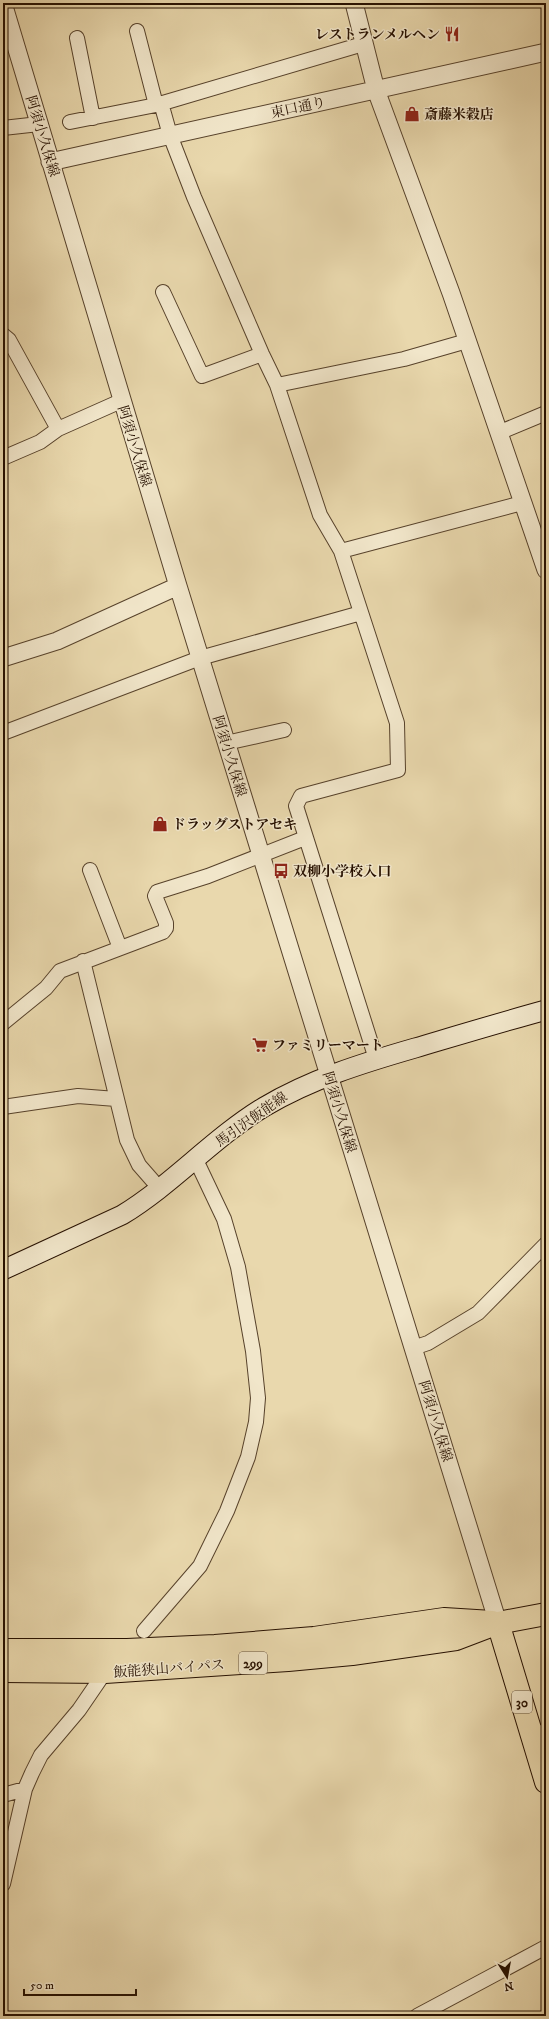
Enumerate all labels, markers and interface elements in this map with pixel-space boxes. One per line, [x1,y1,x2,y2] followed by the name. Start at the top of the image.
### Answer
[443,25,461,43] restaurant icon: レストランメルヘン
[315,26,440,44] place label: レストランメルヘン
[21,93,63,179] street label: 阿須小久保線
[269,93,327,123] street label: 東口通り
[403,105,421,123] shop icon: 斎藤米穀店
[424,106,494,124] place label: 斎藤米穀店
[113,403,155,489] street label: 阿須小久保線
[208,713,250,799] street label: 阿須小久保線
[151,815,169,833] shop icon: ドラッグストアセキ
[172,816,297,834] place label: ドラッグストアセキ
[272,862,290,880] bus stop icon: 双柳小学校入口
[293,863,391,881] place label: 双柳小学校入口
[251,1036,269,1054] supermarket icon: ファミリーマート
[272,1037,384,1055] place label: ファミリーマート
[318,1069,360,1155] street label: 阿須小久保線
[212,1088,291,1151] street label: 馬引沢飯能線
[414,1378,456,1464] street label: 阿須小久保線
[239,1652,267,1674] road number: 299
[113,1656,225,1682] street label: 飯能狭山バイパス
[512,1691,532,1713] road number: 30
[487,1957,527,1997] north arrow
[24,1971,136,1997] scale bar
[30,1978,54,1993] text: 50 m
[503,1978,514,1994] text: N

